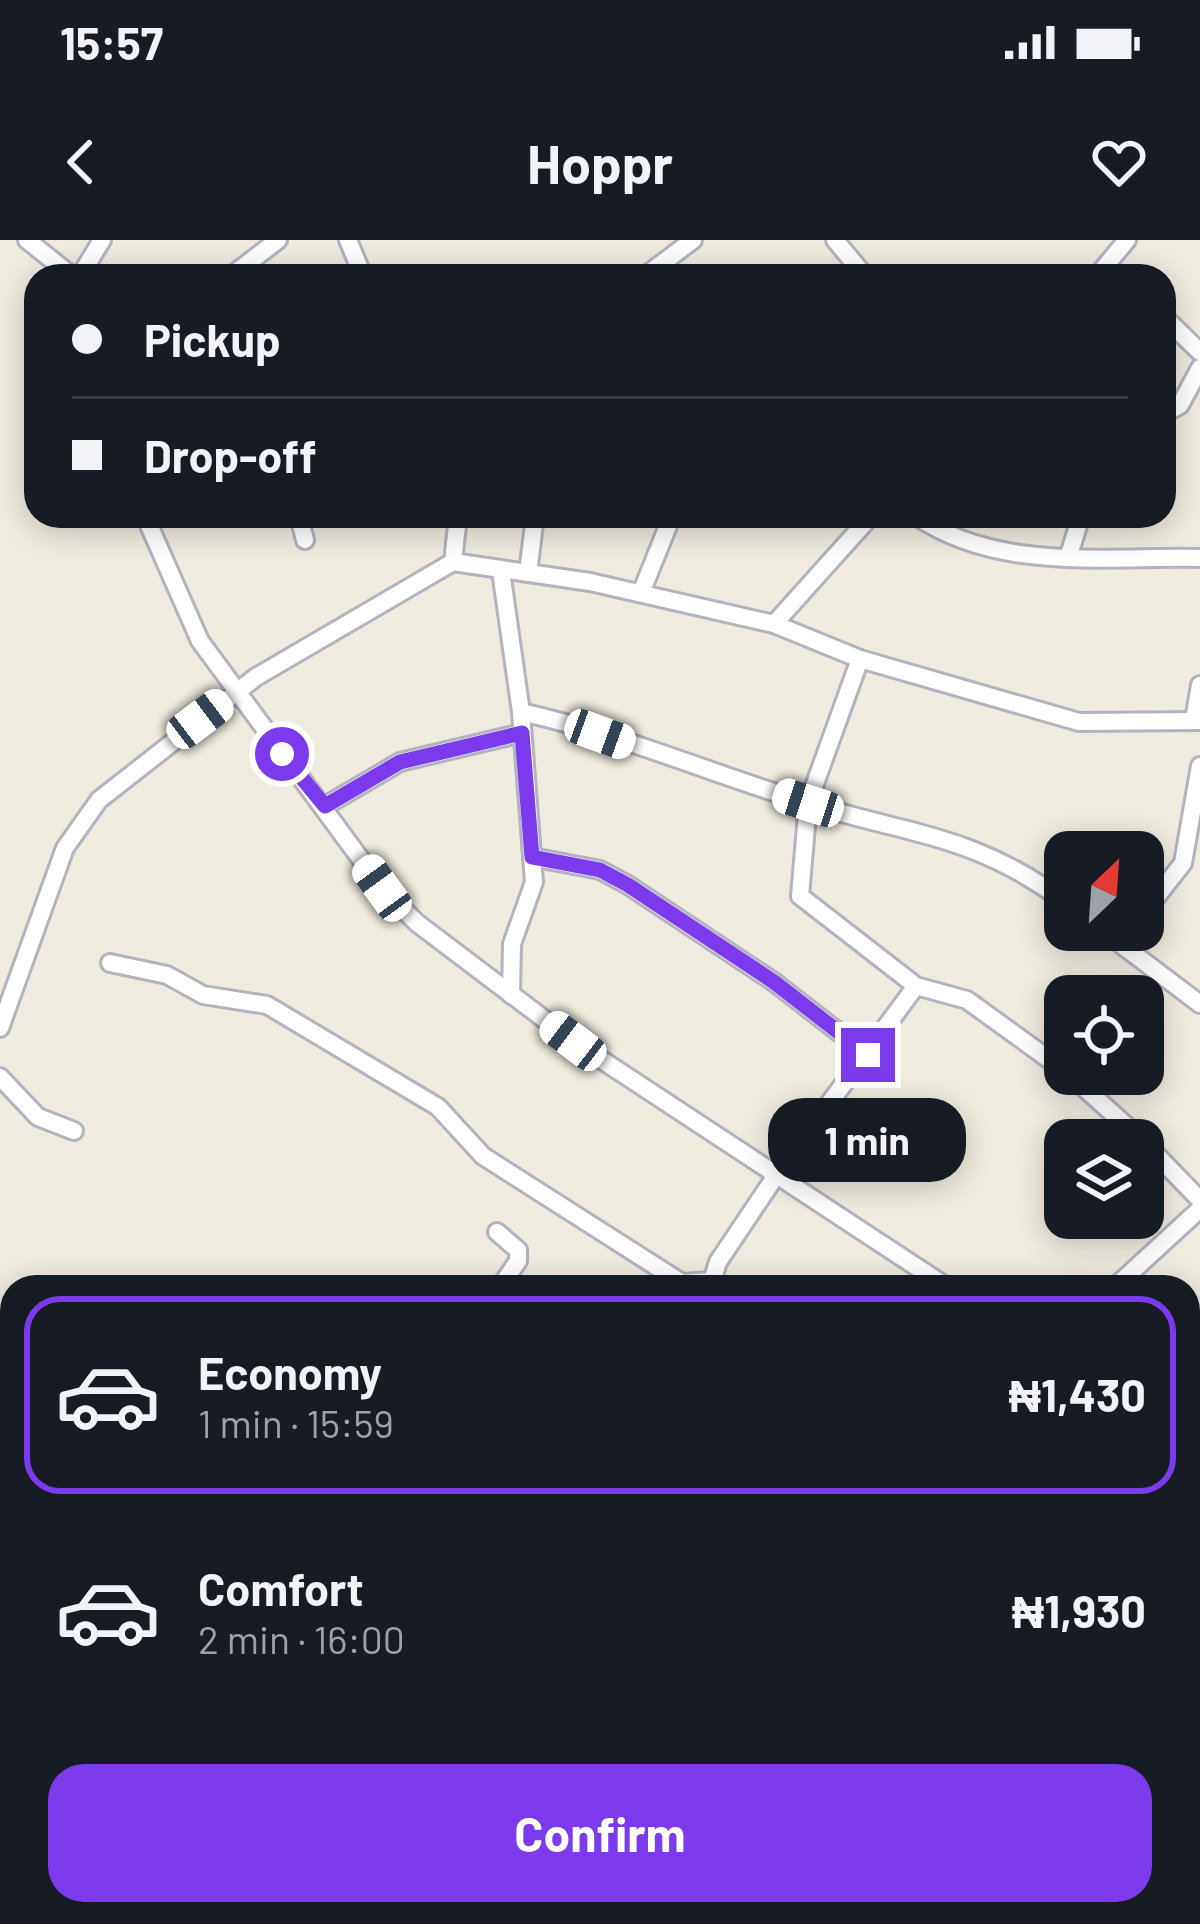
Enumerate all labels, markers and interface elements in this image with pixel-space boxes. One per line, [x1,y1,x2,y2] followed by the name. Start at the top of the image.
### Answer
[60,15,163,69] text: 15:57
[48,129,114,195] icon: back
[1086,129,1152,195] icon: heart
[527,130,673,195] text: Hoppr
[144,312,281,366] text: Pickup
[144,428,317,482] text: Drop-off
[160,683,240,755] car
[560,705,640,763] car
[255,727,309,781] route start
[768,775,848,831] car
[1044,831,1164,951] north arrow
[1044,831,1164,1239] map controls
[346,848,418,928] car
[1044,975,1164,1095] button: locate
[533,1005,613,1077] car
[841,1028,895,1082] route end
[769,1097,967,1181] callout: 1 min
[824,1116,910,1163] text: 1 min
[1044,1119,1164,1239] button: layers
[54,1341,162,1449] icon: car
[198,1345,382,1399] text: Economy
[1008,1367,1146,1421] text: ₦1,430
[198,1399,394,1446] text: 1 min · 15:59
[54,1557,162,1665] icon: car
[198,1561,364,1615] text: Comfort
[1012,1583,1146,1637] text: ₦1,930
[198,1615,405,1662] text: 2 min · 16:00
[48,1764,1152,1902] button: Confirm

